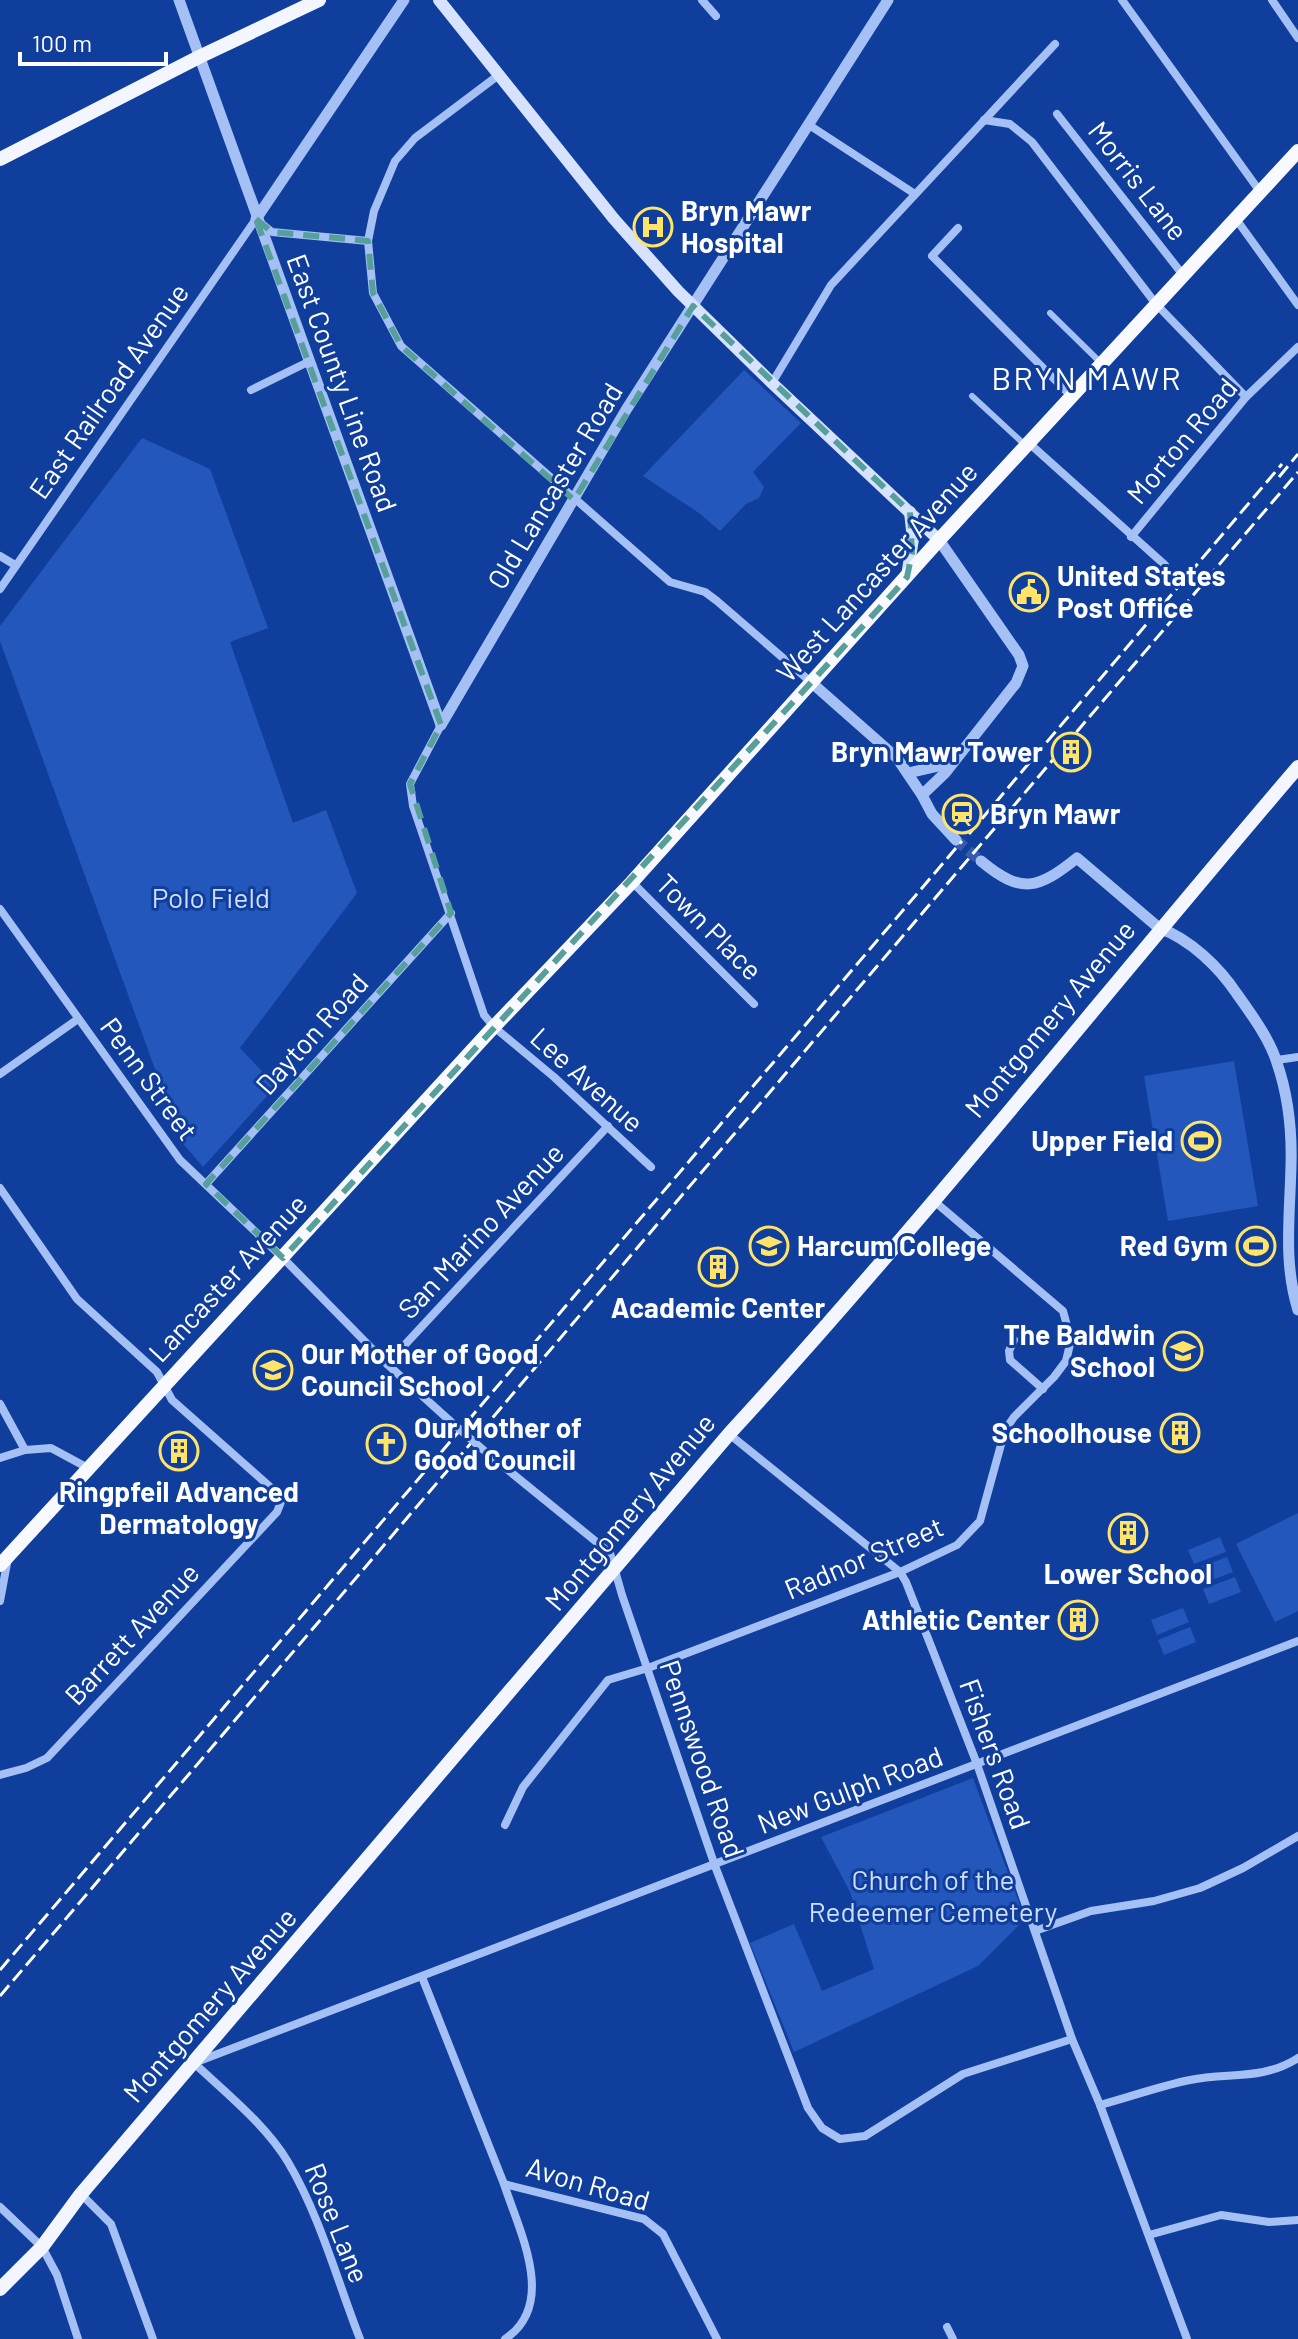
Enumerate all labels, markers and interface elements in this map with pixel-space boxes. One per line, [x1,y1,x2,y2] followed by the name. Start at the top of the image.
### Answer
[20,16,166,66] scale bar
[32,28,92,57] text: 100 m
[1082,114,1196,247] street label: Morris Lane
[681,193,812,259] place label: Bryn Mawr Hospital
[632,206,674,248] hospital icon: Bryn Mawr Hospital
[280,249,405,516] street label: East County Line Road
[21,276,195,505] street label: East Railroad Avenue
[991,358,1183,396] district label: BRYN MAWR
[1119,371,1244,510] street label: Morton Road
[479,376,629,595] street label: Old Lancaster Road
[769,454,984,688] street label: West Lancaster Avenue
[1057,558,1226,624] place label: United States Post Office
[1008,571,1050,613] public building icon: United States Post Office
[1050,731,1092,773] building icon: Bryn Mawr Tower
[831,734,1043,768] place label: Bryn Mawr Tower
[941,793,983,835] station icon: Bryn Mawr
[990,796,1121,830] place label: Bryn Mawr
[650,866,770,986] street label: Town Place
[152,880,270,914] park label: Polo Field
[957,913,1142,1124] street label: Montgomery Avenue
[248,966,375,1101] street label: Dayton Road
[94,1010,206,1146] street label: Penn Street
[524,1020,651,1139] street label: Lee Avenue
[1180,1120,1222,1162] sports icon: Upper Field
[1031,1123,1173,1157] place label: Upper Field
[390,1135,570,1325] street label: San Marino Avenue
[141,1186,314,1368] street label: Lancaster Avenue
[748,1225,790,1267] school or university icon: Harcum College
[1235,1225,1277,1267] sports icon: Red Gym
[797,1228,991,1262] place label: Harcum College
[1120,1228,1228,1262] place label: Red Gym
[697,1246,739,1288] building icon: Academic Center
[611,1290,826,1324] place label: Academic Center
[1003,1317,1155,1383] place label: The Baldwin School
[1162,1330,1204,1372] school or university icon: The Baldwin School
[301,1336,538,1402] place label: Our Mother of Good Council School
[252,1349,294,1391] school or university icon: Our Mother of Good Council School
[537,1406,722,1617] street label: Montgomery Avenue
[414,1410,582,1476] place label: Our Mother of Good Council
[1159,1412,1201,1454] building icon: Schoolhouse
[992,1415,1152,1449] place label: Schoolhouse
[365,1423,407,1465] church icon: Our Mother of Good Council
[158,1430,200,1472] building icon: Ringpfeil Advanced Dermatology
[59,1474,299,1540] place label: Ringpfeil Advanced Dermatology
[779,1508,948,1606] street label: Radnor Street
[1107,1512,1149,1554] building icon: Lower School
[57,1555,206,1711] street label: Barrett Avenue
[1044,1556,1212,1590] place label: Lower School
[1057,1599,1099,1641] building icon: Athletic Center
[862,1602,1050,1636] place label: Athletic Center
[653,1655,753,1862] street label: Pennswood Road
[953,1674,1039,1833] street label: Fishers Road
[752,1738,947,1840] street label: New Gulph Road
[809,1862,1058,1928] park label: Church of the Redeemer Cemetery
[115,1900,303,2109] street label: Montgomery Avenue
[523,2149,654,2217] street label: Avon Road
[299,2158,377,2288] street label: Rose Lane

